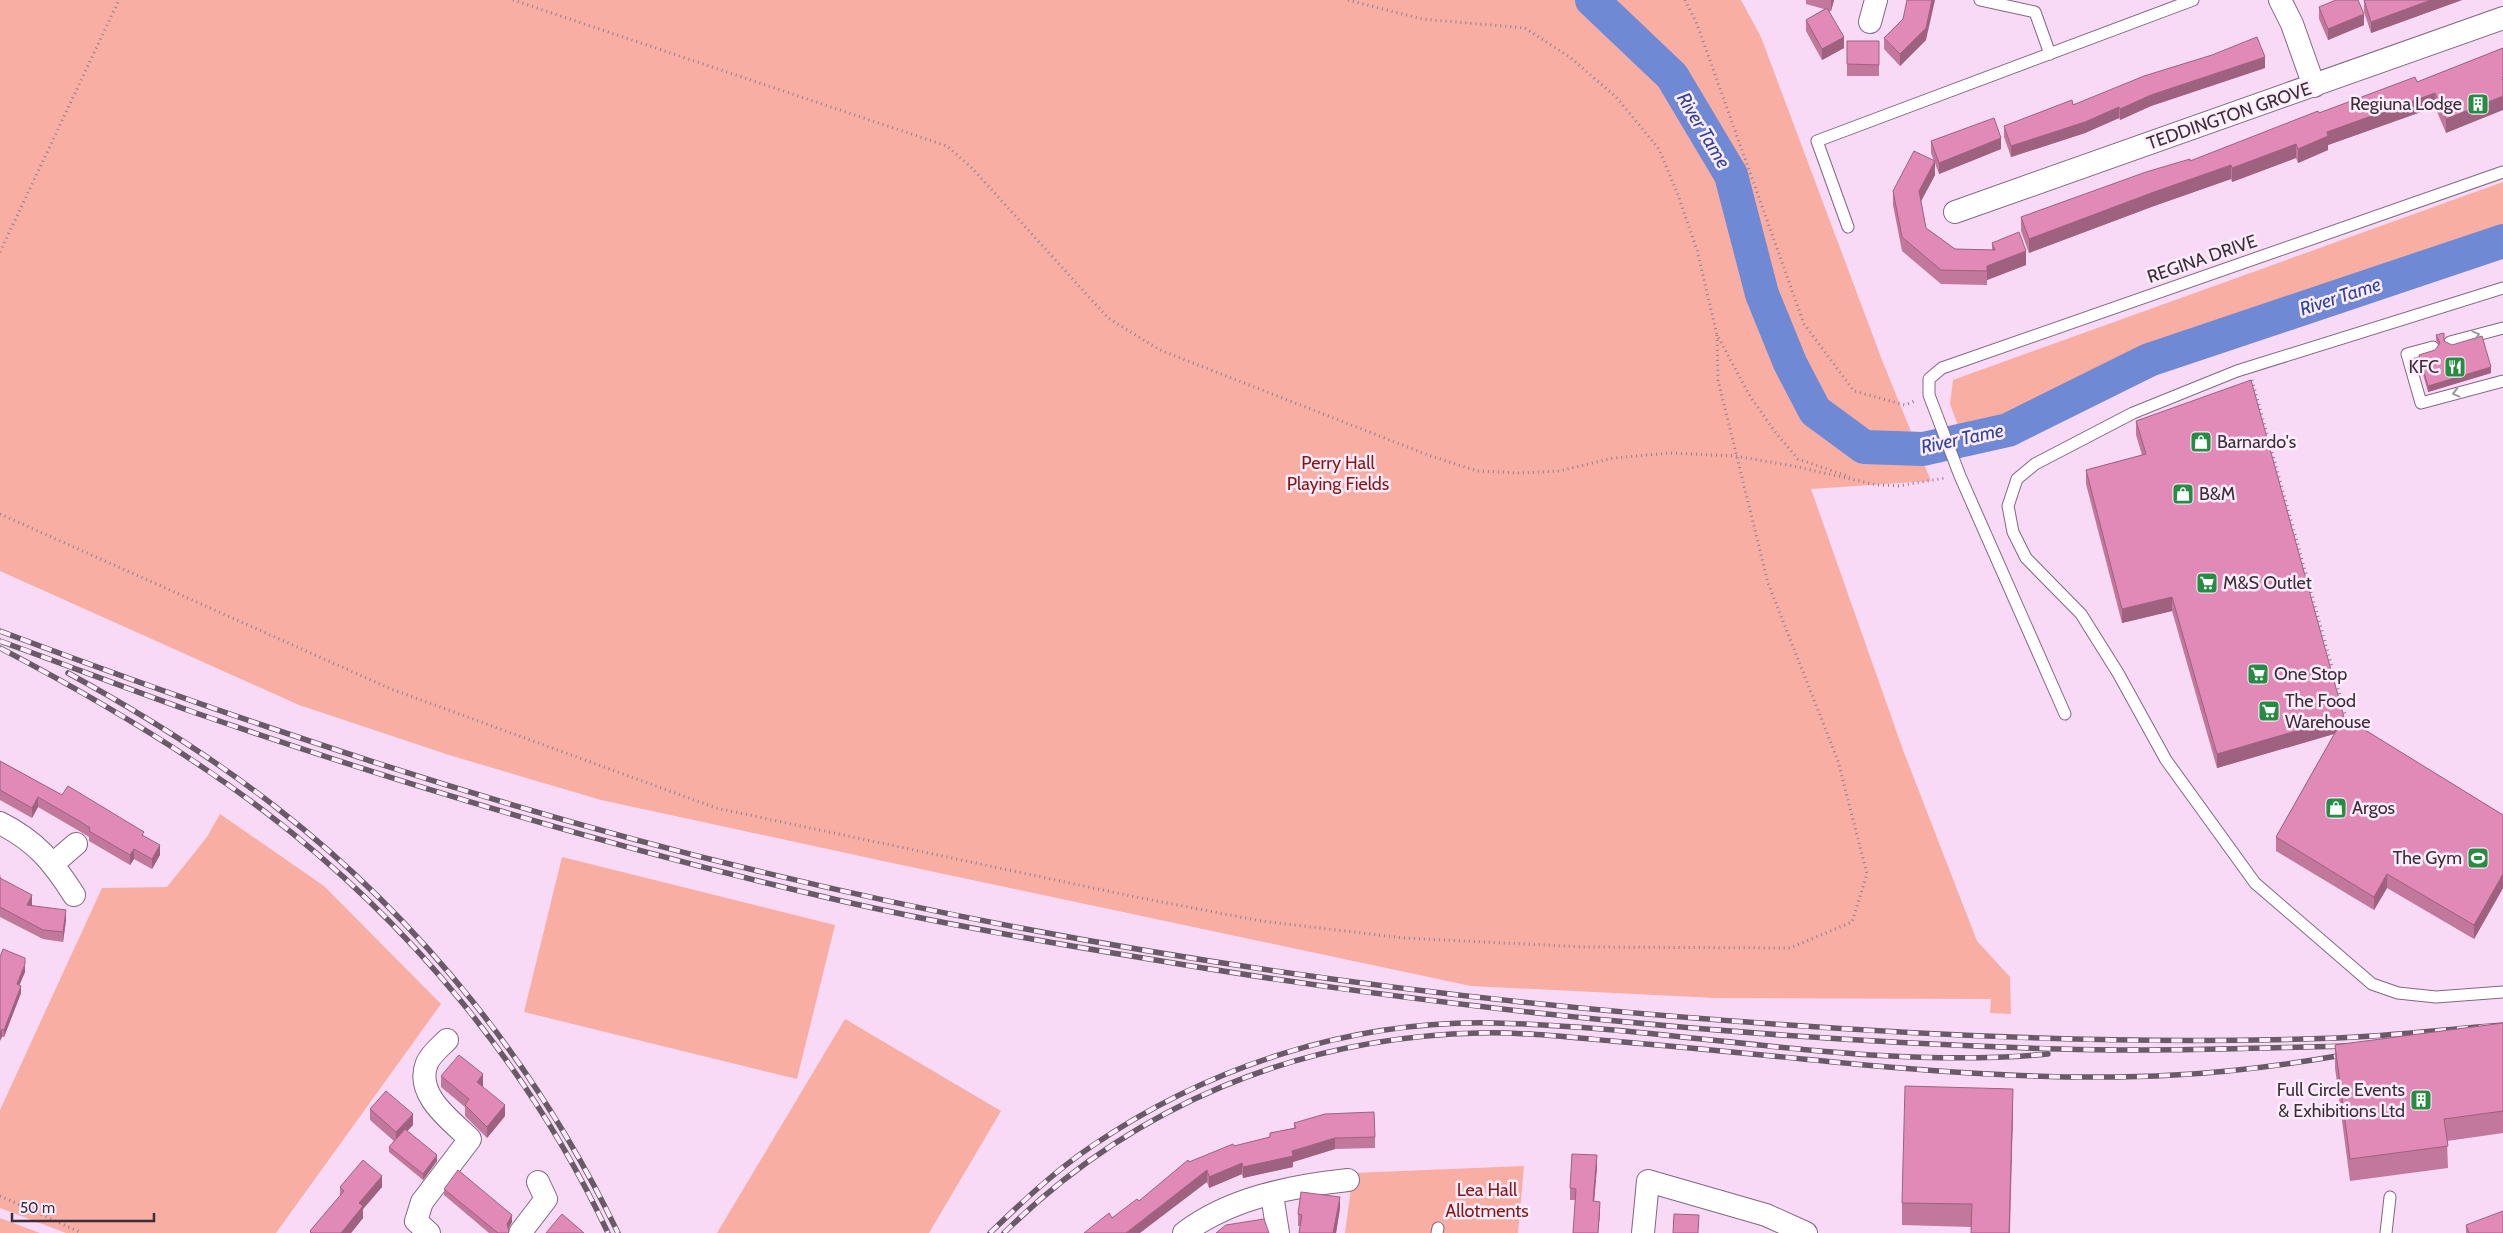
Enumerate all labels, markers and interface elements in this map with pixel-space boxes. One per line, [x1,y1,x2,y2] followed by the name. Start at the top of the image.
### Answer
[2144,78,2314,154] street label: TEDDINGTON GROVE
[1672,88,1735,172] water label: River Tame
[2466,92,2490,116] building icon: Regiuna Lodge
[2350,93,2462,115] place label: Regiuna Lodge
[2144,230,2260,288] street label: REGINA DRIVE
[2297,272,2384,320] water label: River Tame
[2472,331,2480,341] one-way arrow
[2443,355,2467,379] restaurant icon: KFC
[2408,356,2439,378] place label: KFC
[2451,387,2460,398] one-way arrow
[1919,418,2006,458] water label: River Tame
[2189,430,2213,454] shop icon: Barnardo's
[2217,431,2296,453] place label: Barnardo's
[1287,452,1389,495] park label: Perry Hall Playing Fields
[2171,482,2195,506] shop icon: B&M
[2199,483,2235,505] place label: B&M
[2195,571,2219,595] supermarket icon: M&S Outlet
[2223,572,2312,594] place label: M&S Outlet
[2246,662,2270,686] supermarket icon: One Stop
[2274,663,2347,685] place label: One Stop
[2285,690,2370,733] place label: The Food Warehouse
[2257,699,2281,723] supermarket icon: The Food Warehouse
[2324,796,2348,820] shop icon: Argos
[2352,797,2395,819] place label: Argos
[2466,846,2490,870] sports icon: The Gym
[2393,847,2462,869] place label: The Gym
[2277,1079,2405,1122] place label: Full Circle Events & Exhibitions Ltd
[2409,1088,2433,1112] building icon: Full Circle Events & Exhibitions Ltd
[1445,1179,1529,1222] park label: Lea Hall Allotments
[12,1190,155,1222] scale bar
[20,1199,55,1217] text: 50 m

